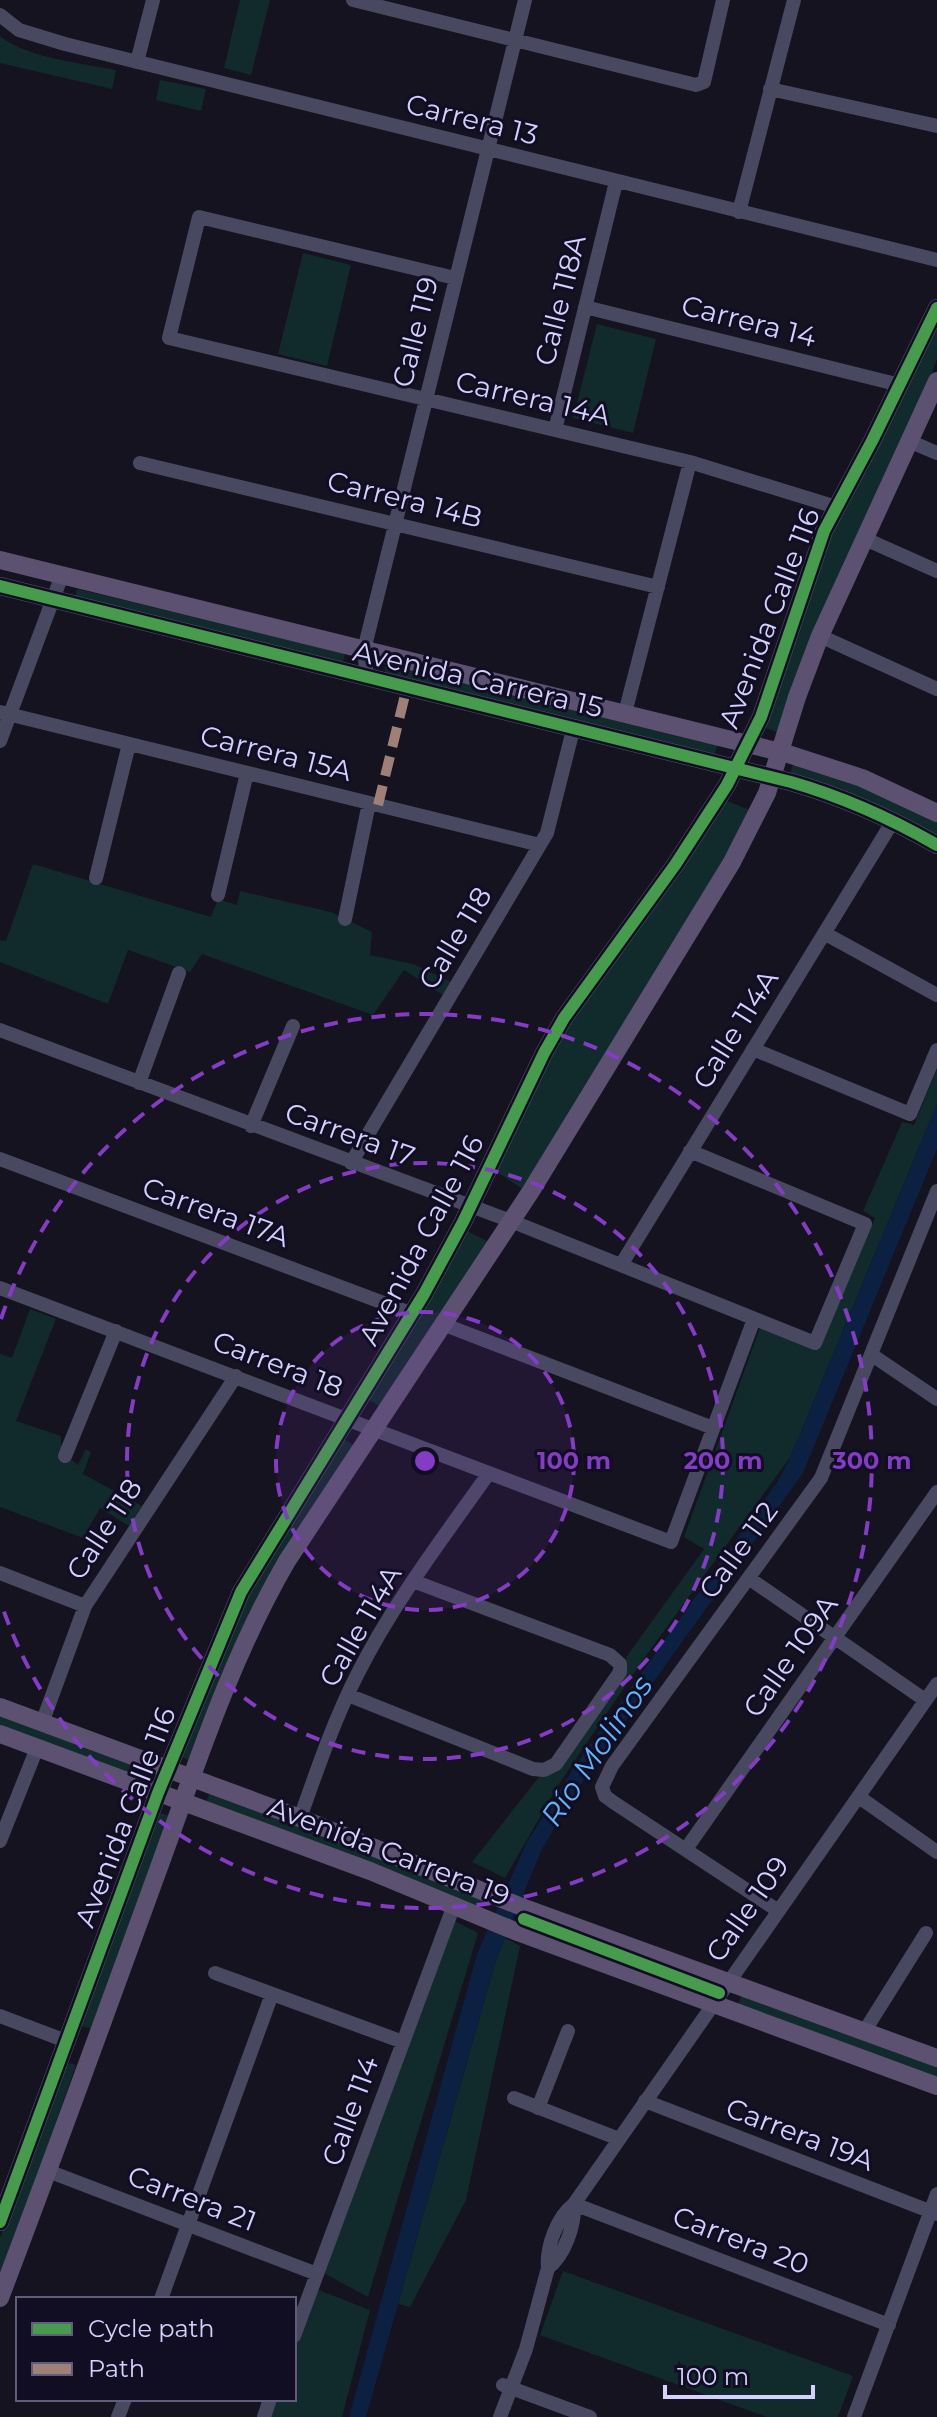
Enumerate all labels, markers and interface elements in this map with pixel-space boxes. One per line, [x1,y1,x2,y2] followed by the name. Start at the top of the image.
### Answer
[402,86,542,152] street label: Carrera 13
[527,230,593,369] street label: Calle 118A
[385,273,445,391] street label: Calle 119
[678,288,820,354] street label: Carrera 14
[452,364,614,432] street label: Carrera 14A
[324,463,486,535] street label: Carrera 14B
[711,503,827,733] street label: Avenida Calle 116
[350,634,606,724] street label: Avenida Carrera 15
[197,718,356,788] street label: Carrera 15A
[411,881,499,995] street label: Calle 118
[685,962,785,1095] street label: Calle 114A
[281,1095,419,1173] street label: Carrera 17
[351,1129,491,1351] street label: Avenida Calle 116
[138,1170,295,1255] street label: Carrera 17A
[208,1324,348,1404] street label: Carrera 18
[537,1446,611,1475] text: 100 m
[684,1446,762,1475] text: 200 m
[832,1446,911,1475] text: 300 m
[411,1447,439,1475] centre of rings
[59,1472,149,1586] street label: Calle 118
[691,1495,785,1605] street label: Calle 112
[312,1559,409,1693] street label: Calle 114A
[736,1588,845,1724] street label: Calle 109A
[533,1668,661,1833] water label: Río Molinos
[67,1702,183,1932] street label: Avenida Calle 116
[263,1789,515,1913] street label: Avenida Carrera 19
[698,1850,796,1968] street label: Calle 109
[314,2051,386,2170] street label: Calle 114
[721,2090,880,2178] street label: Carrera 19A
[123,2158,261,2238] street label: Carrera 21
[668,2198,814,2282] street label: Carrera 20
[16,2297,296,2401] legend
[88,2314,215,2343] text: Cycle path
[665,2349,813,2399] scale bar
[88,2354,145,2383] text: Path
[677,2362,749,2391] text: 100 m

